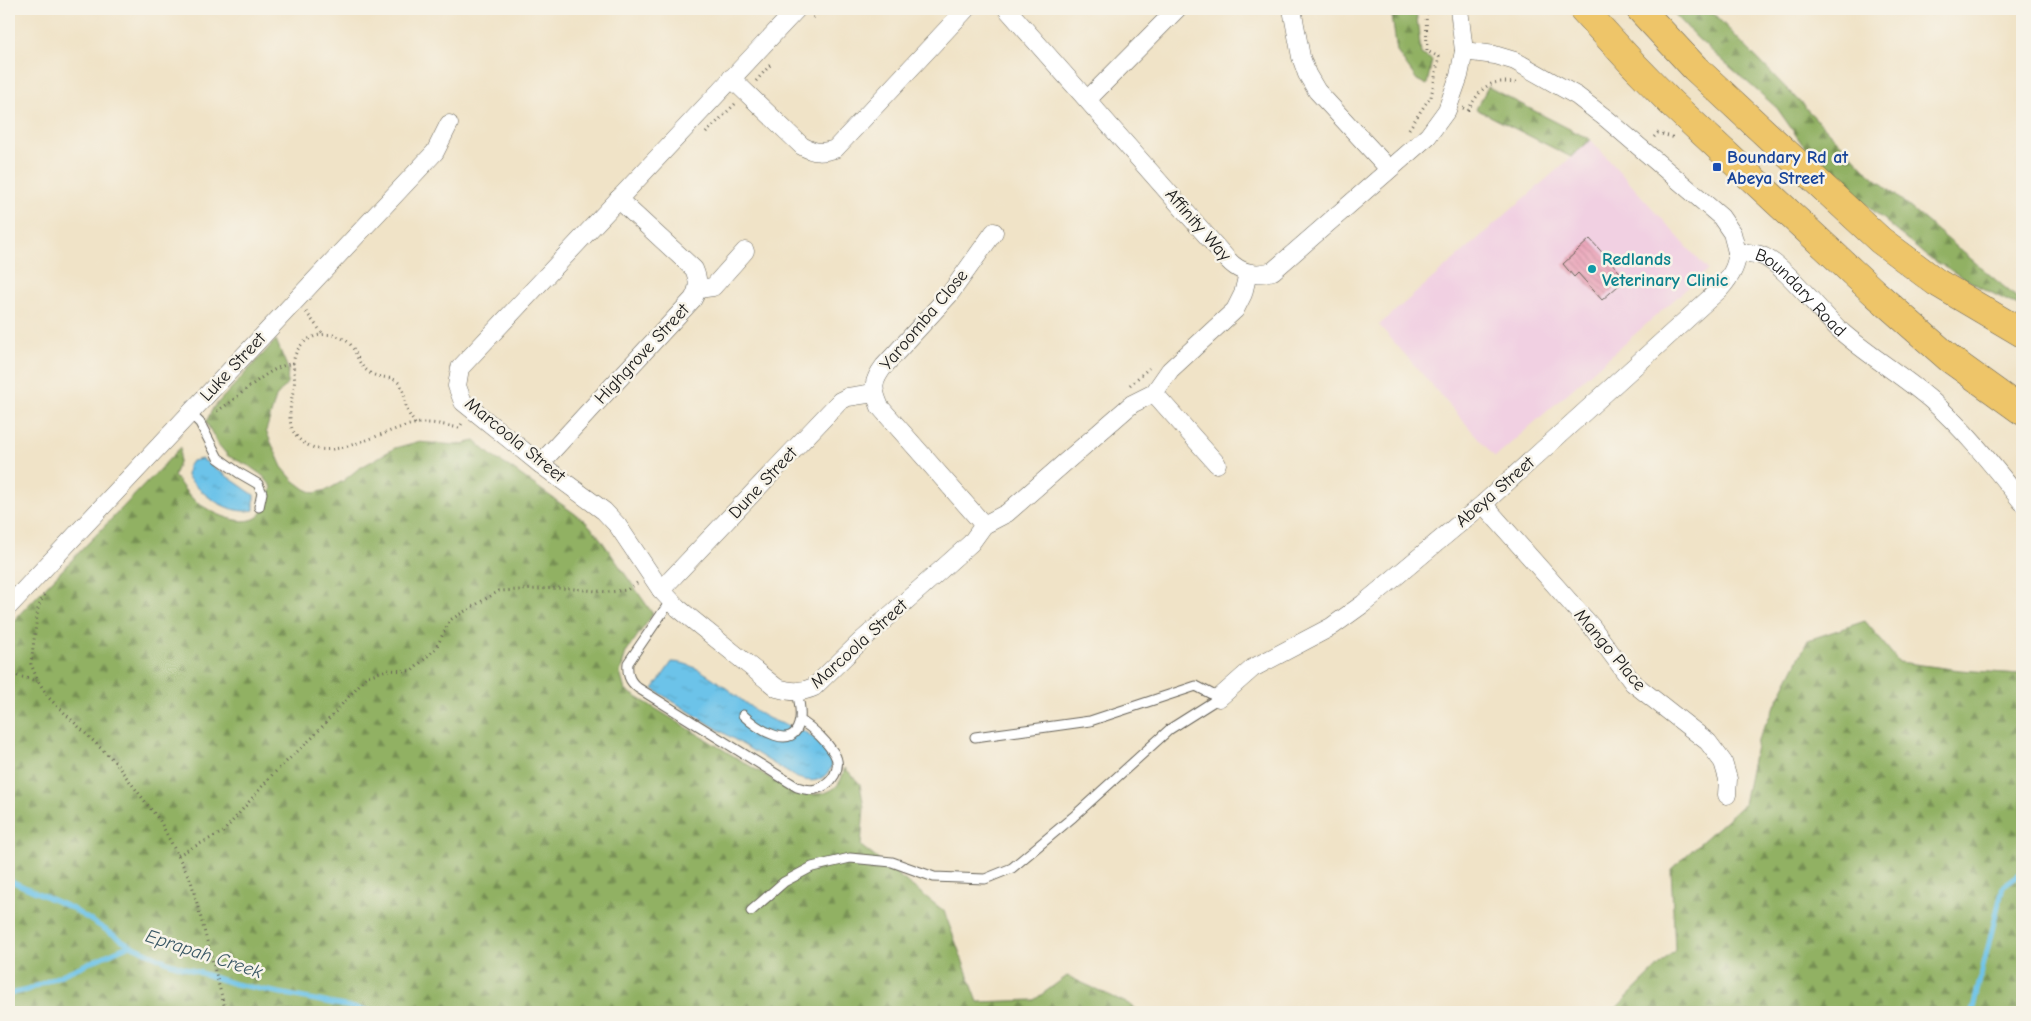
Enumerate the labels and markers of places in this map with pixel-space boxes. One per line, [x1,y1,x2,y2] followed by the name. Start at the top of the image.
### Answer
[1727,147,1849,189] place label: Boundary Rd at Abeya Street
[1711,161,1723,173] marker: Boundary Rd at Abeya Street
[1602,249,1729,291] place label: Redlands Veterinary Clinic
[1586,263,1598,275] marker: Redlands Veterinary Clinic

